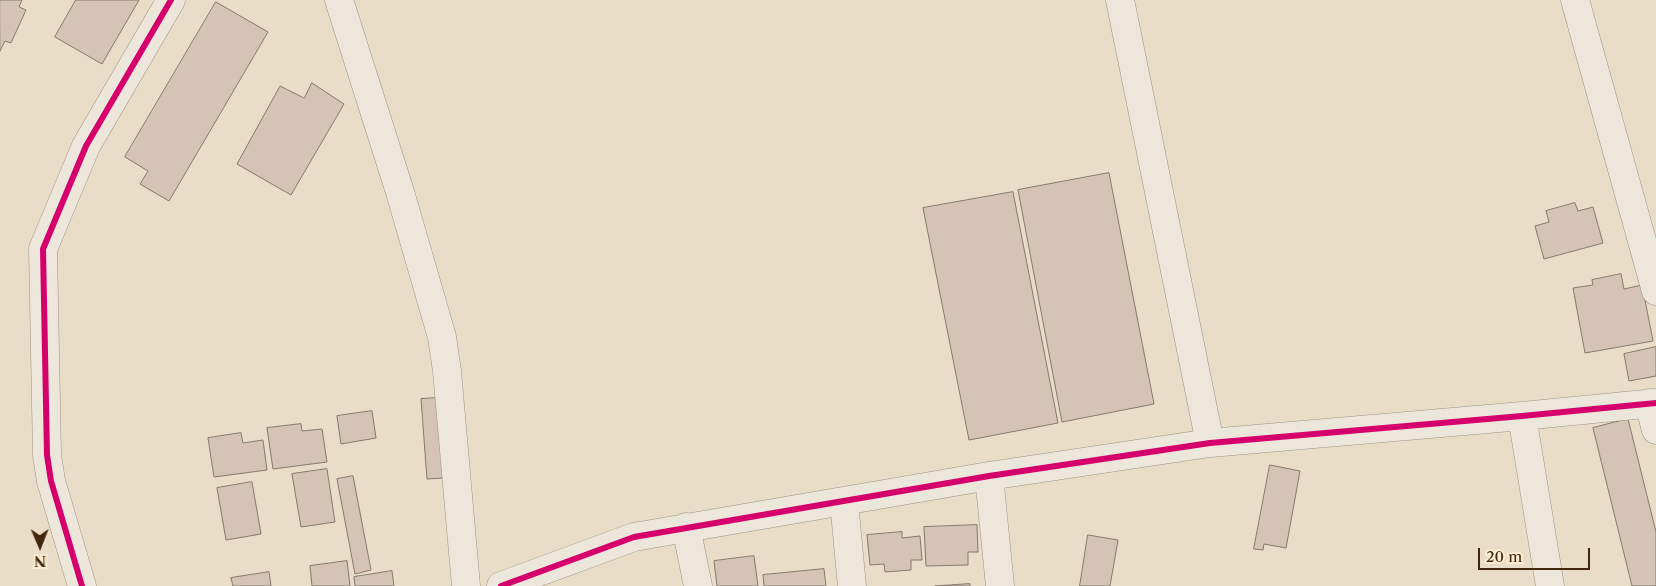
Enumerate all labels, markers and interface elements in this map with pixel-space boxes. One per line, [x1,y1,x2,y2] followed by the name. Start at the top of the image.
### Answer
[15,521,65,571] north arrow
[1481,538,1594,570] scale bar
[1486,547,1522,566] text: 20 m
[34,552,47,570] text: N

